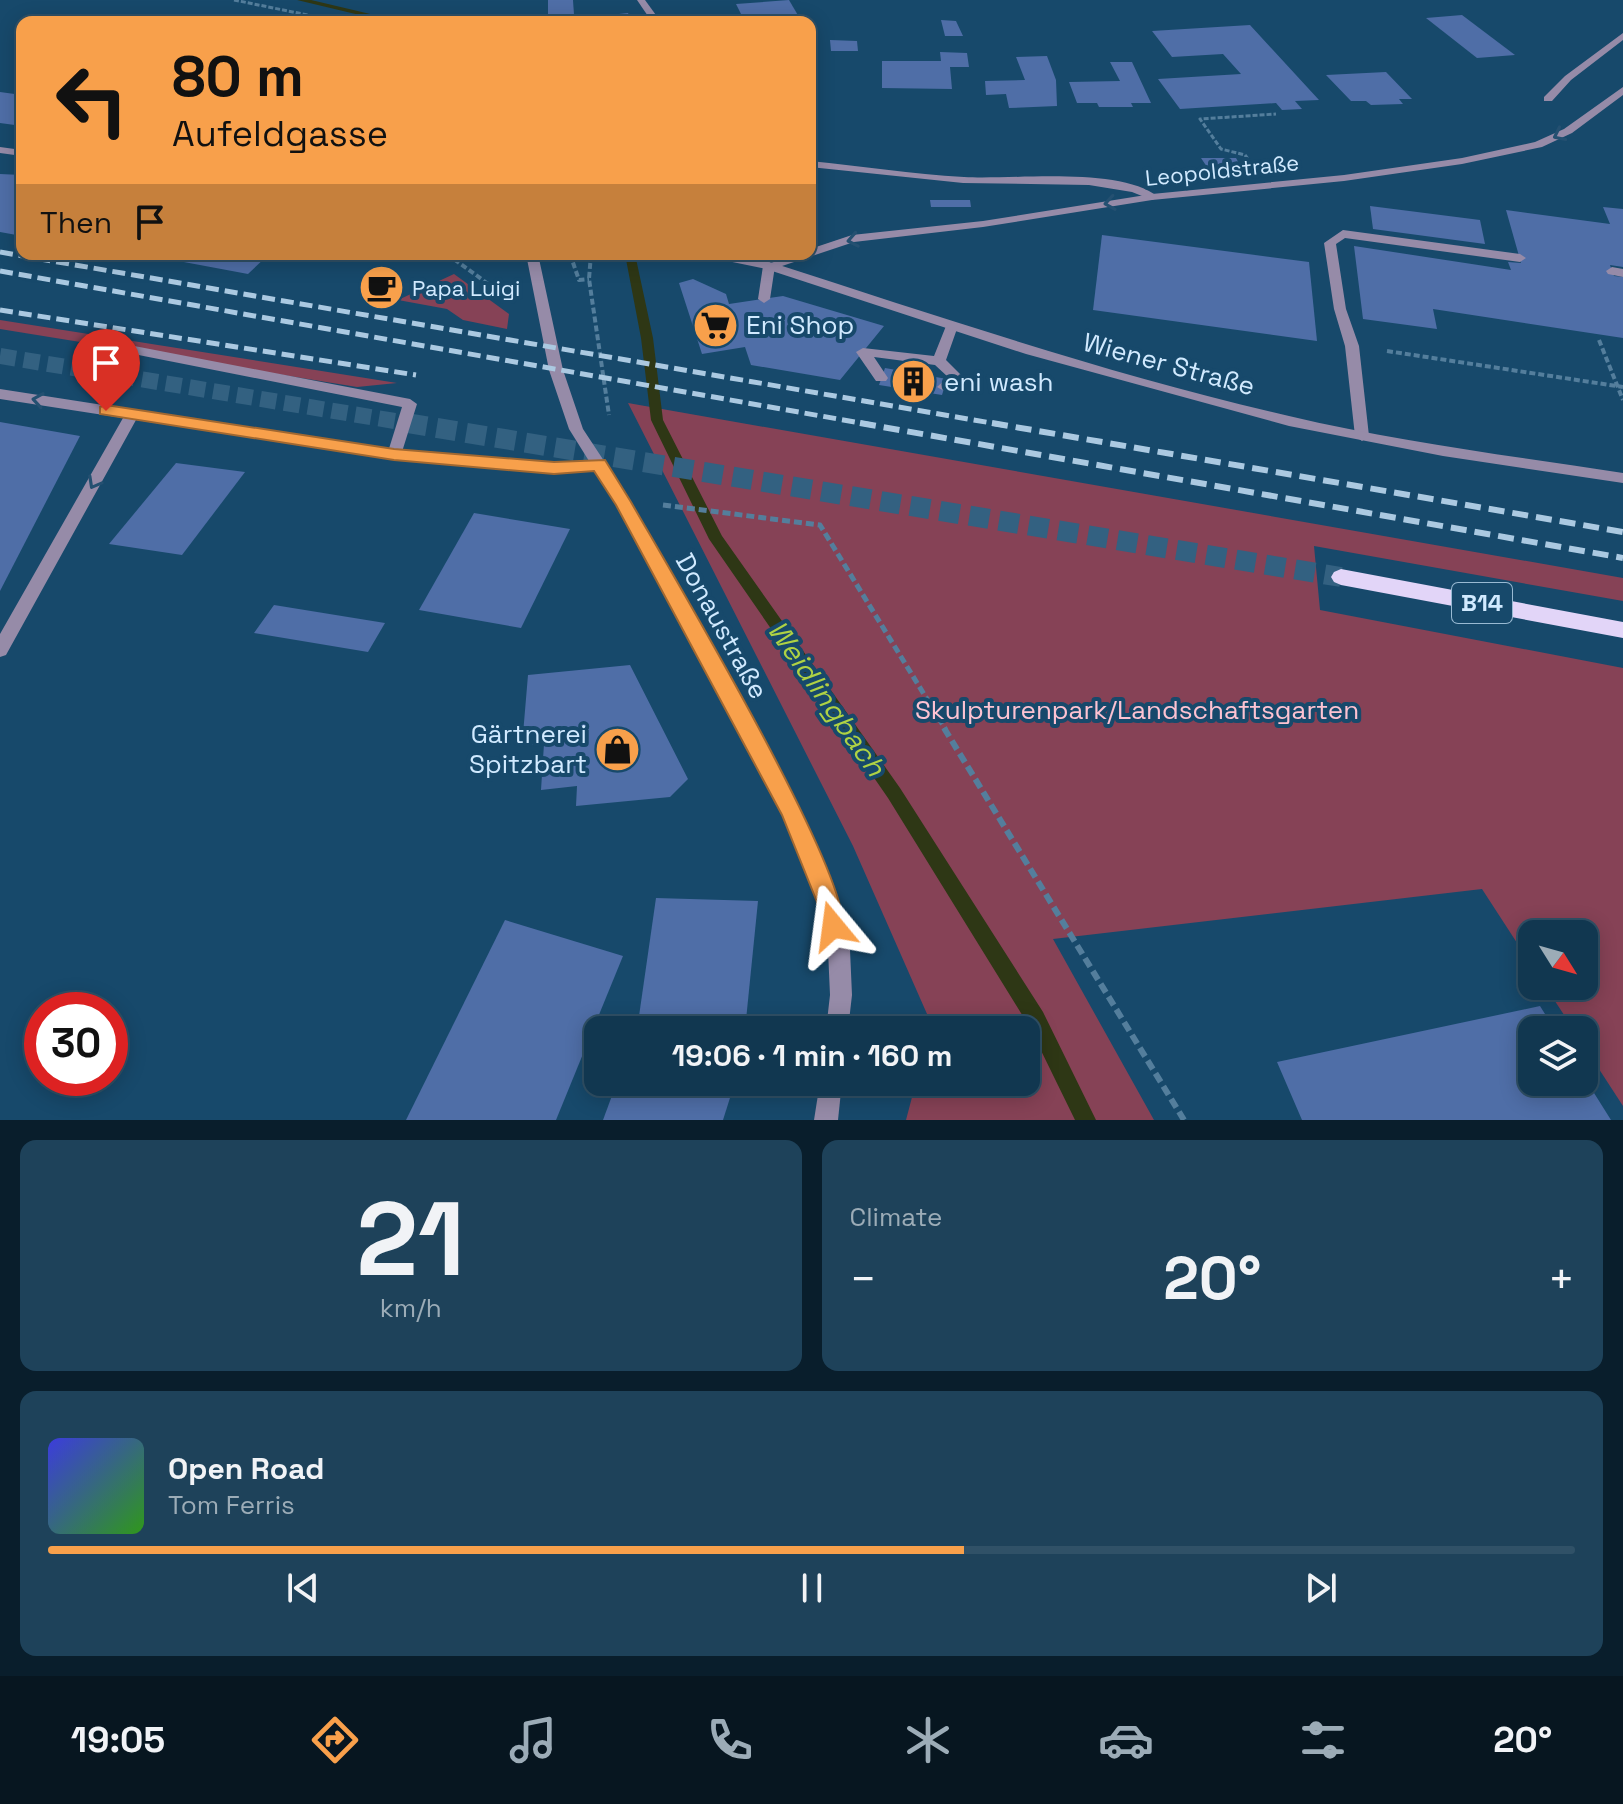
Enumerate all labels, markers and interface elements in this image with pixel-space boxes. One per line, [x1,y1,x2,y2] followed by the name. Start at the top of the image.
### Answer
[172,41,304,112] text: 80 m
[40,48,144,152] icon: left
[172,111,388,157] text: Aufeldgasse
[1553,125,1568,141] one-way arrow
[1144,148,1300,192] street label: Leopoldstraße
[1103,194,1117,211] one-way arrow
[128,200,172,244] icon: arrive
[40,203,112,242] text: Then
[846,231,860,248] one-way arrow
[357,264,405,312] cafe icon: Papa Luigi
[412,274,520,302] place label: Papa Luigi
[691,301,739,349] supermarket icon: Eni Shop
[746,308,854,342] place label: Eni Shop
[1079,325,1259,403] street label: Wiener Straße
[72,329,140,411] pin
[84,341,128,385] icon: arrive
[889,358,937,406] building icon: eni wash
[944,365,1053,399] place label: eni wash
[31,392,45,409] one-way arrow
[89,475,104,489] one-way arrow
[668,547,776,705] street label: Donaustraße
[1452,583,1512,623] road number: B14
[760,613,894,784] water label: Weidlingbach
[915,693,1359,727] park label: Skulpturenpark/Landschaftsgarten
[469,717,587,781] place label: Gärtnerei Spitzbart
[594,725,642,773] shop icon: Gärtnerei Spitzbart
[791,884,875,968] position arrow
[1518,920,1598,1000] north arrow
[1518,920,1598,1096] map controls
[24,992,128,1096] speed limit sign: 30
[1518,1016,1598,1096] button: layers
[672,1036,952,1075] text: 19:06 · 1 min · 160 m
[356,1173,465,1305] text: 21
[850,1200,942,1234] text: Climate
[1163,1240,1261,1317] text: 20°
[850,1251,877,1307] text: −
[1548,1251,1575,1307] text: +
[380,1291,442,1325] text: km/h
[168,1449,324,1488] text: Open Road
[168,1488,295,1522] text: Tom Ferris
[281,1566,325,1610] icon: previous
[790,1566,834,1610] icon: pause
[1299,1566,1343,1610] icon: next
[307,1712,363,1768] icon: directions
[505,1712,561,1768] icon: music
[702,1712,758,1768] icon: phone
[900,1712,956,1768] icon: climate
[1098,1712,1154,1768] icon: car
[1295,1712,1351,1768] icon: filters
[71,1717,165,1763] text: 19:05
[1493,1717,1552,1763] text: 20°

